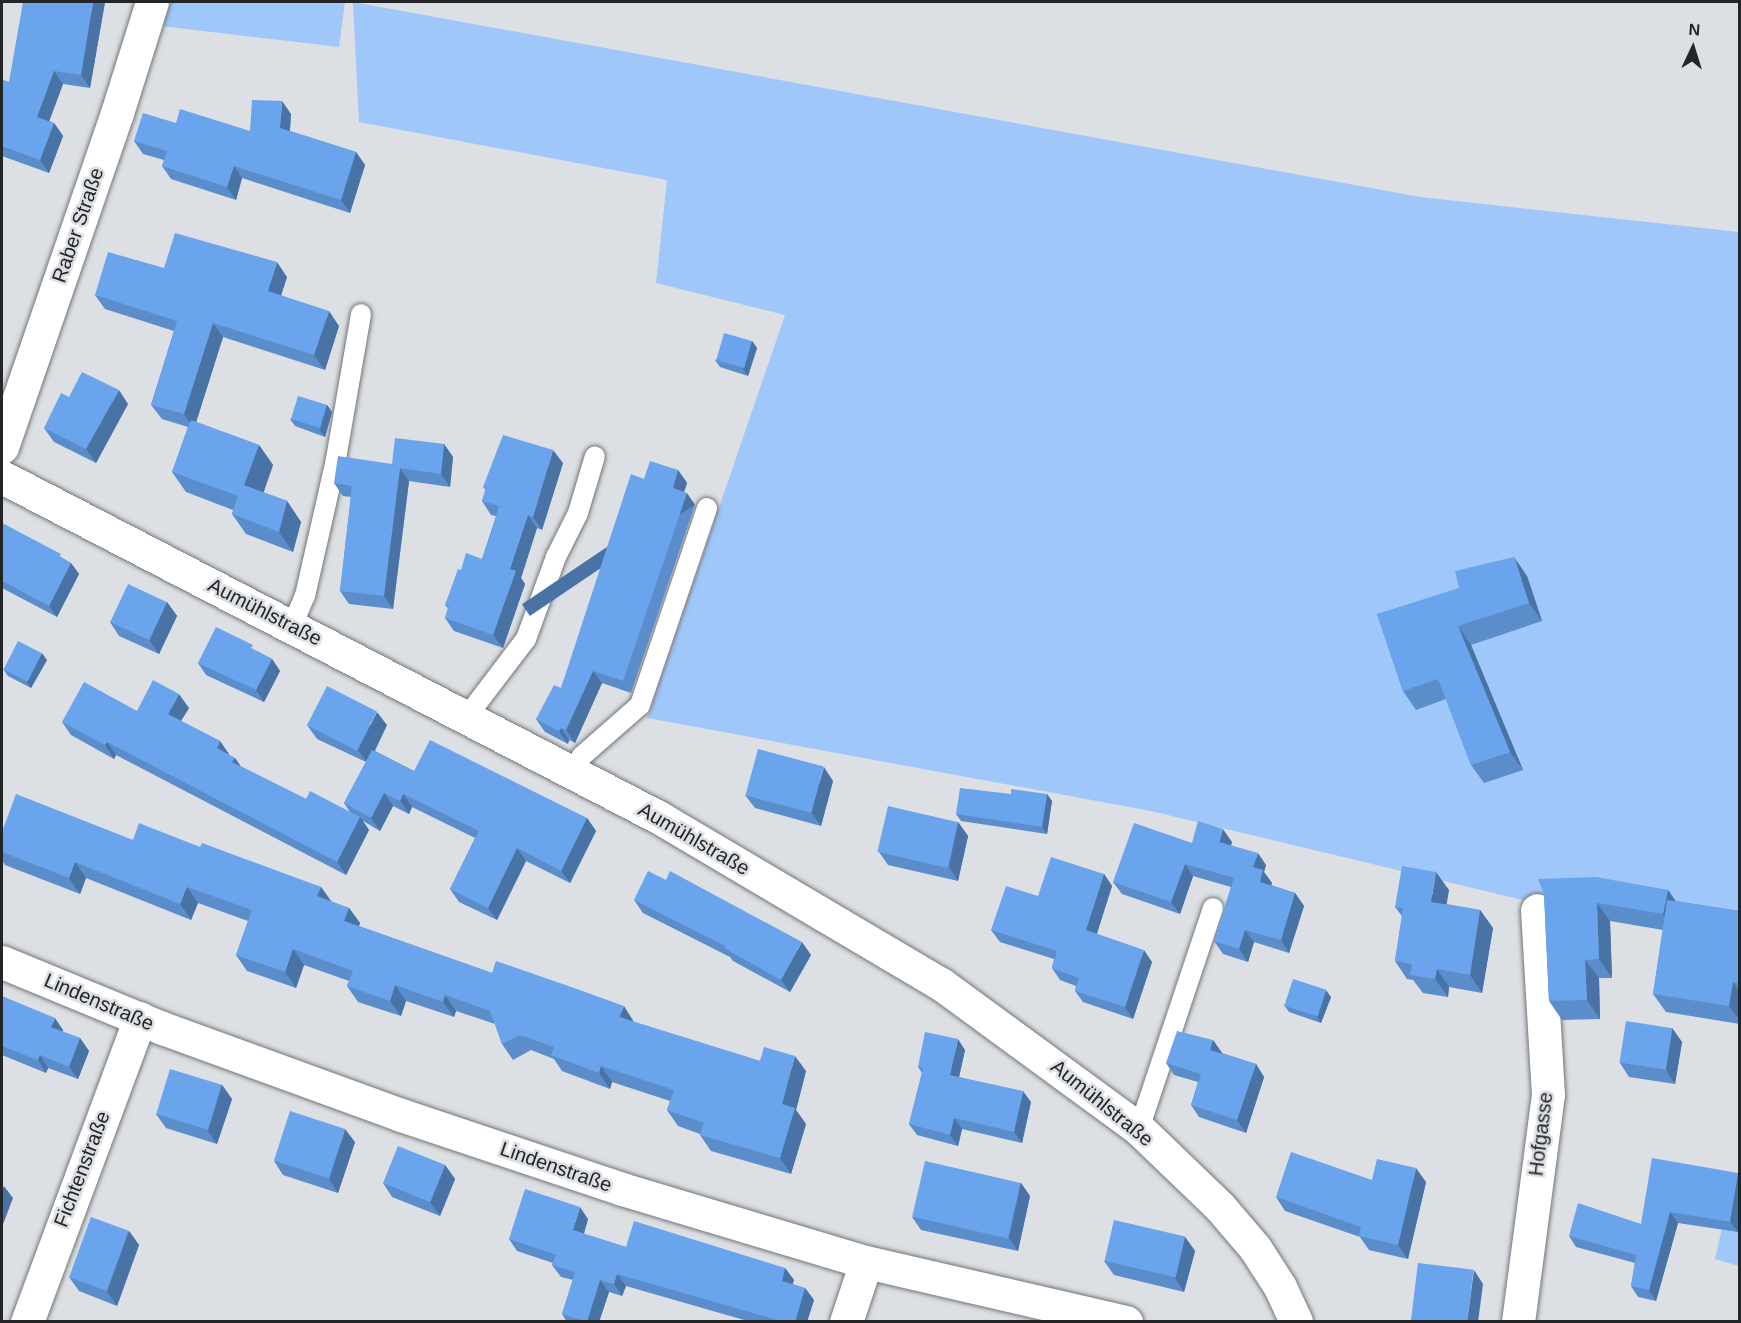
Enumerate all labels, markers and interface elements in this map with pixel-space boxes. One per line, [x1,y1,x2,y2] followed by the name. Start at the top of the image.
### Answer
[1663,18,1723,78] north arrow
[1688,21,1701,38] text: N
[47,164,109,286] street label: Raber Straße
[204,573,326,651] street label: Aumühlstraße
[634,797,754,881] street label: Aumühlstraße
[41,968,157,1036] street label: Lindenstraße
[1046,1055,1158,1151] street label: Aumühlstraße
[1524,1091,1558,1177] street label: Hofgasse
[49,1108,115,1230] street label: Fichtenstraße
[497,1137,615,1197] street label: Lindenstraße

